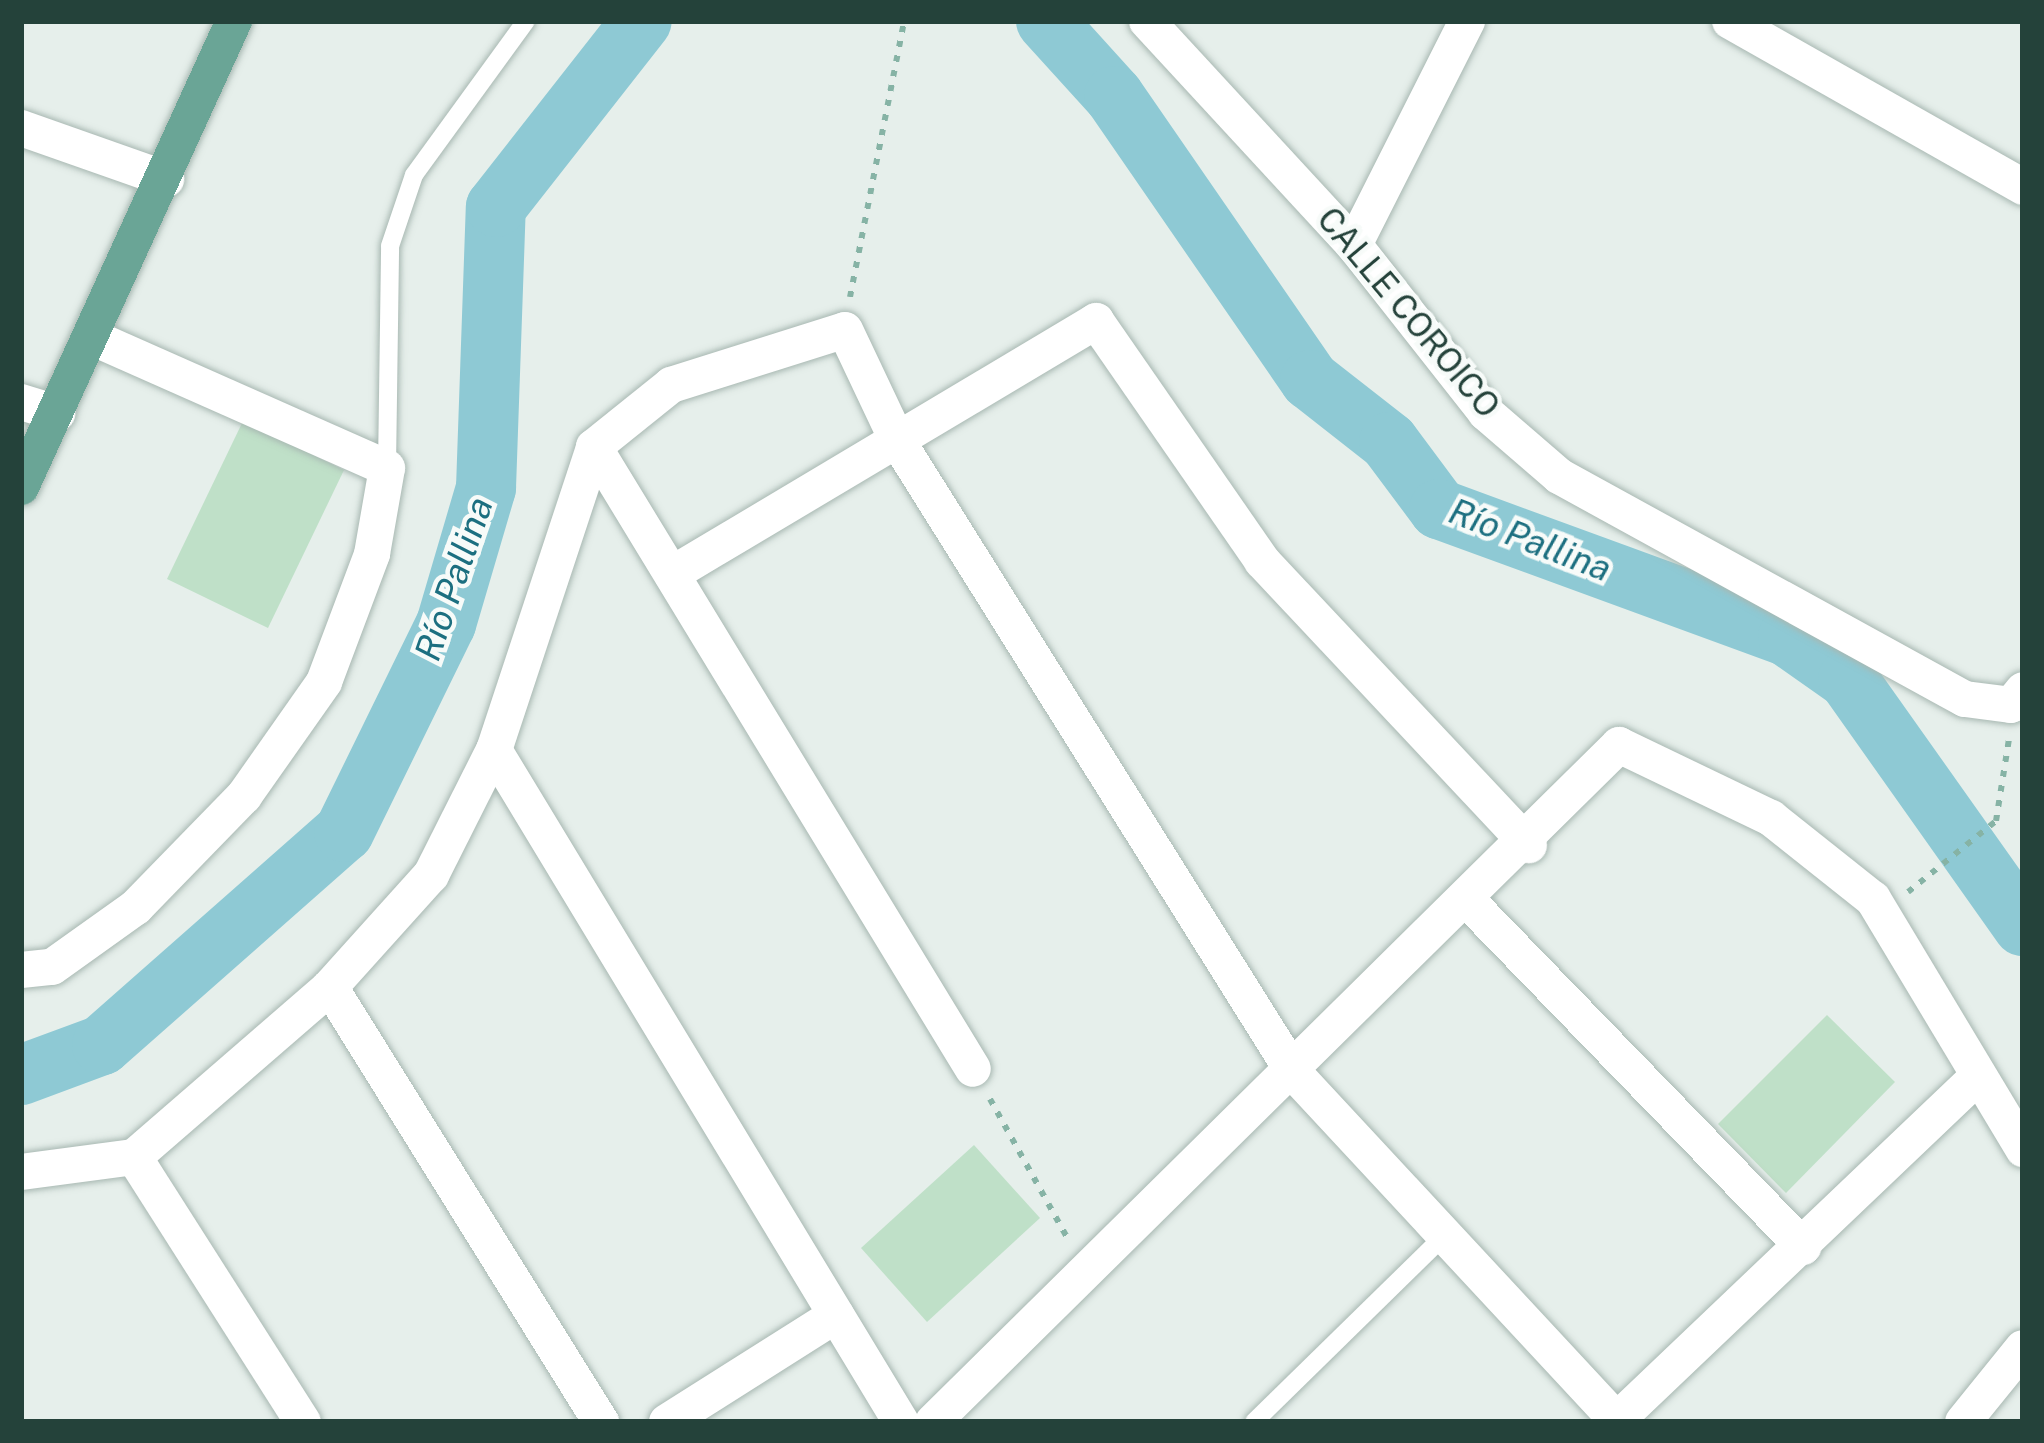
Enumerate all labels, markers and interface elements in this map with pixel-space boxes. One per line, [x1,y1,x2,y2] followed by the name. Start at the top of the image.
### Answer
[1309,200,1507,426] street label: CALLE COROICO
[1443,489,1617,591] water label: Río Pallina
[406,492,502,666] water label: Río Pallina

